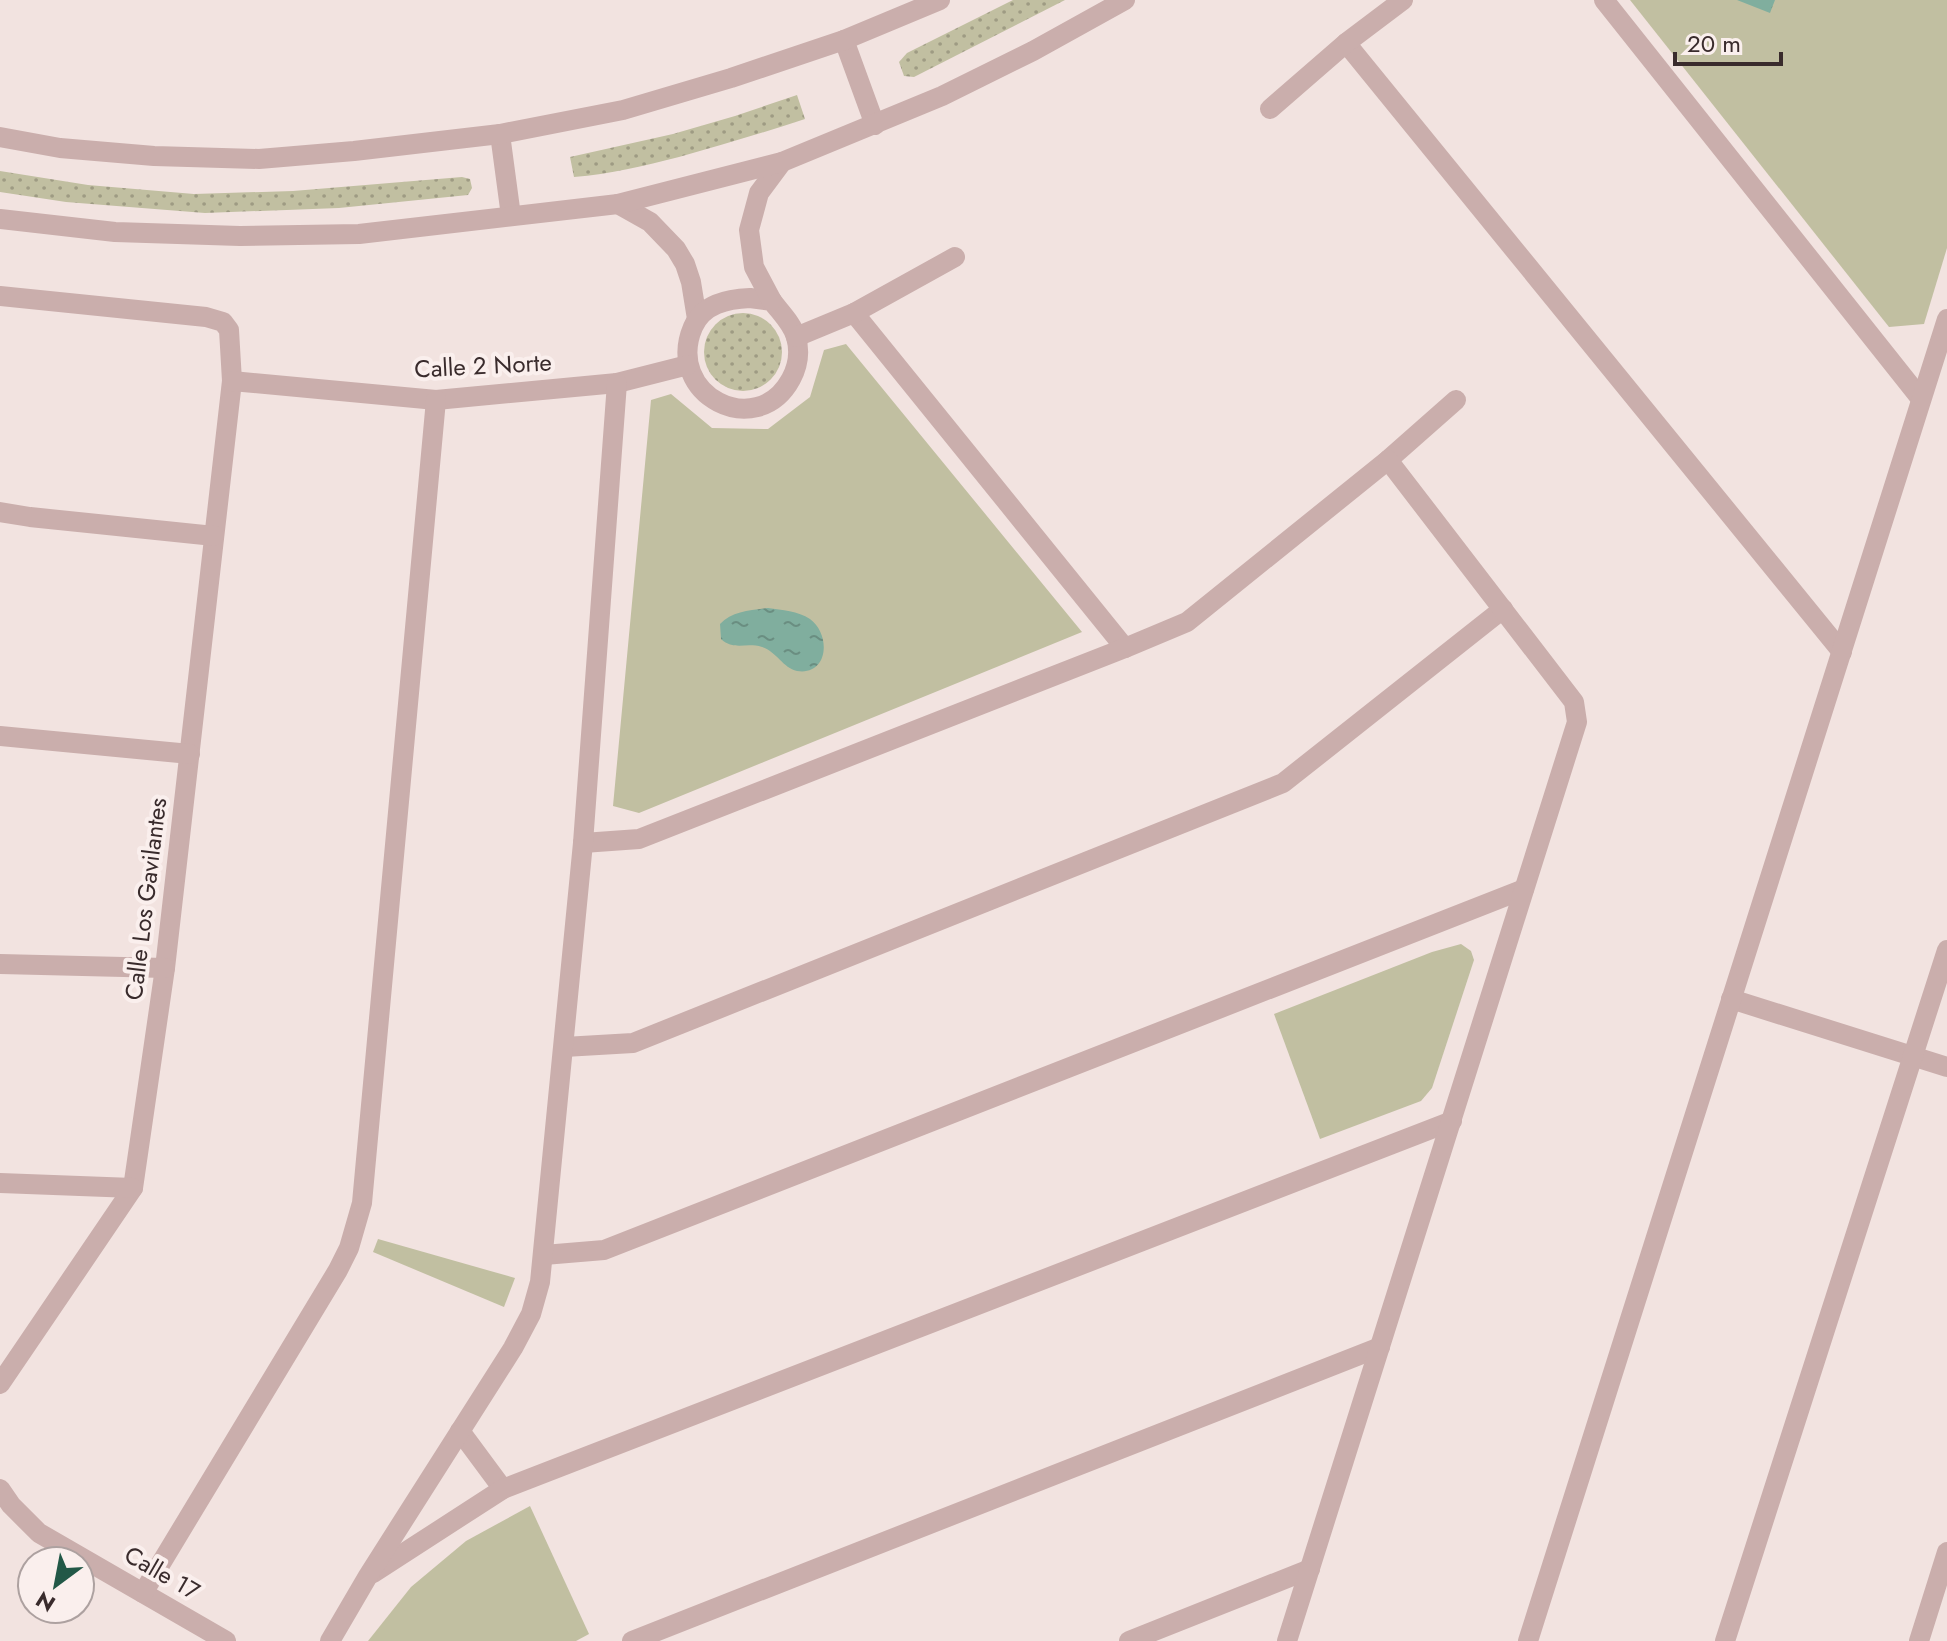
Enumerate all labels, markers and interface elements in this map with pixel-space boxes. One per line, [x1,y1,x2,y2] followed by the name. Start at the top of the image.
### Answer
[1675,16,1781,66] scale bar
[1687,26,1741,61] text: 20 m
[413,344,553,387] street label: Calle 2 Norte
[116,796,175,1002] street label: Calle Los Gavilantes
[118,1537,207,1608] street label: Calle 17
[16,1545,96,1625] north arrow
[30,1584,61,1620] text: N

